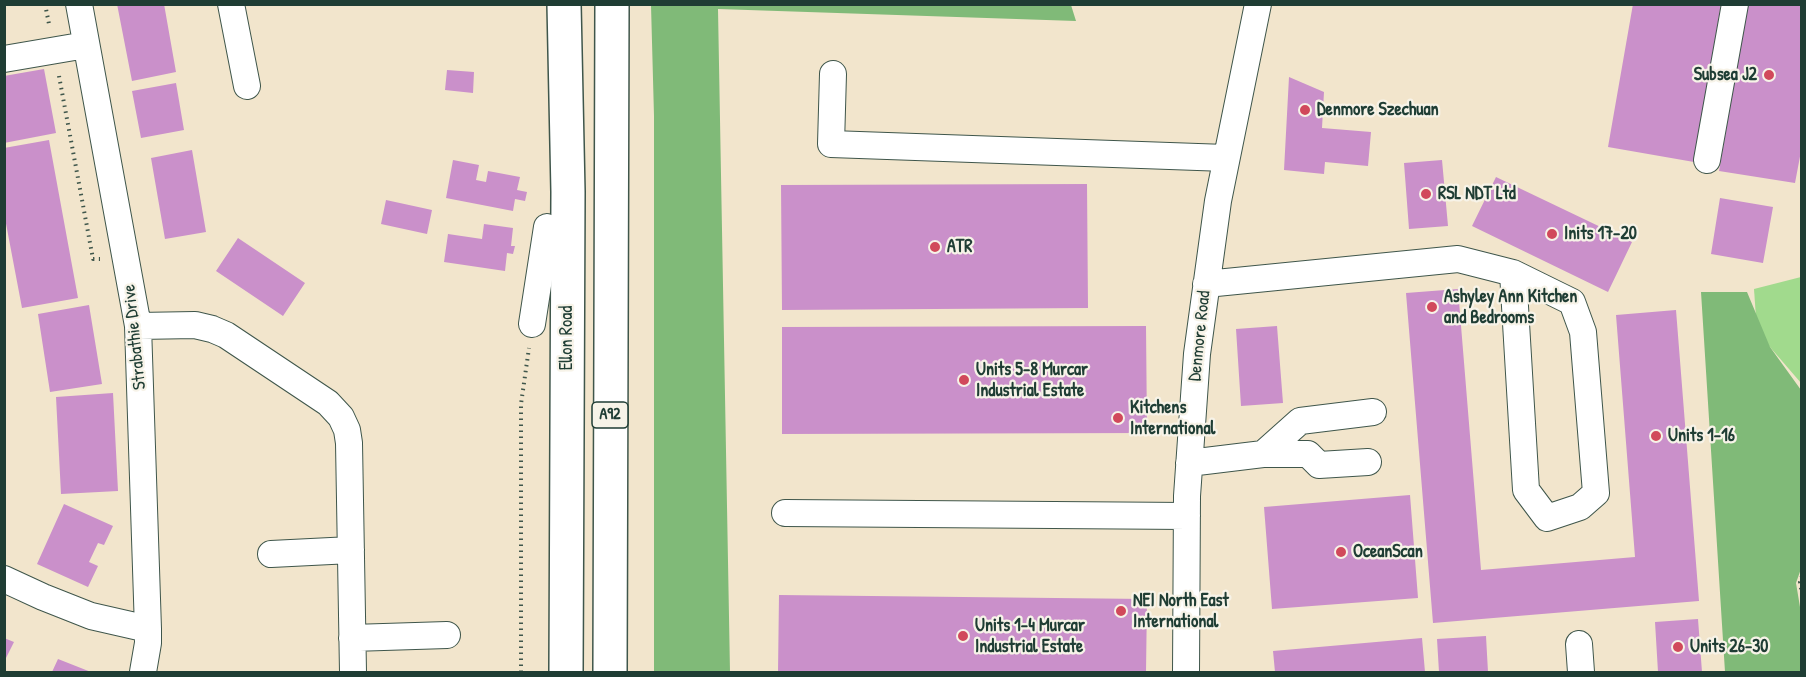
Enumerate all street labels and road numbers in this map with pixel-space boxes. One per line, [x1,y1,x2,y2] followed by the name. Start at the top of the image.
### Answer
[119,283,151,391] street label: Strabathie Drive
[1184,290,1216,382] street label: Denmore Road
[556,306,578,370] street label: Ellon Road
[592,402,628,428] road number: A92

